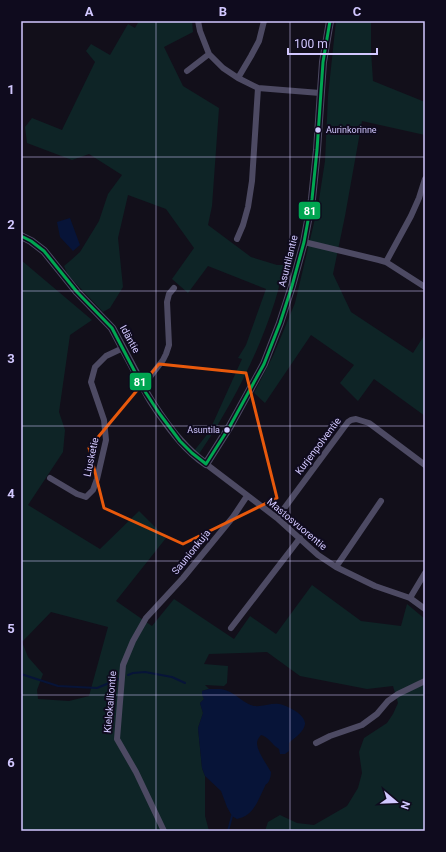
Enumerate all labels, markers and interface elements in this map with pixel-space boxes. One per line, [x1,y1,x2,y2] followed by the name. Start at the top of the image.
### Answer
[85,4,94,19] text: A
[219,4,227,19] text: B
[353,4,362,19] text: C
[288,30,377,56] scale bar
[294,37,328,51] text: 100 m
[7,82,15,97] text: 1
[313,125,323,135] marker: Aurinkorinne
[326,125,377,135] place label: Aurinkorinne
[298,201,321,220] line badge: 81
[304,205,316,218] text: 81
[7,217,15,232] text: 2
[276,234,300,288] street label: Asuntilantie
[118,323,142,355] street label: Idäntie
[7,351,15,366] text: 3
[129,372,152,391] line badge: 81
[134,376,146,389] text: 81
[293,415,343,477] street label: Kurjenpolventie
[187,425,220,435] place label: Asuntila
[222,425,232,435] marker: Asuntila
[81,436,101,478] street label: Liusketie
[7,486,15,501] text: 4
[265,496,329,552] street label: Mastosvuorentie
[170,527,212,577] street label: Saunionkuja
[7,621,15,636] text: 5
[102,671,118,733] street label: Kielokalliontie
[7,755,15,770] text: 6
[376,782,416,822] north arrow
[397,799,412,811] text: N

